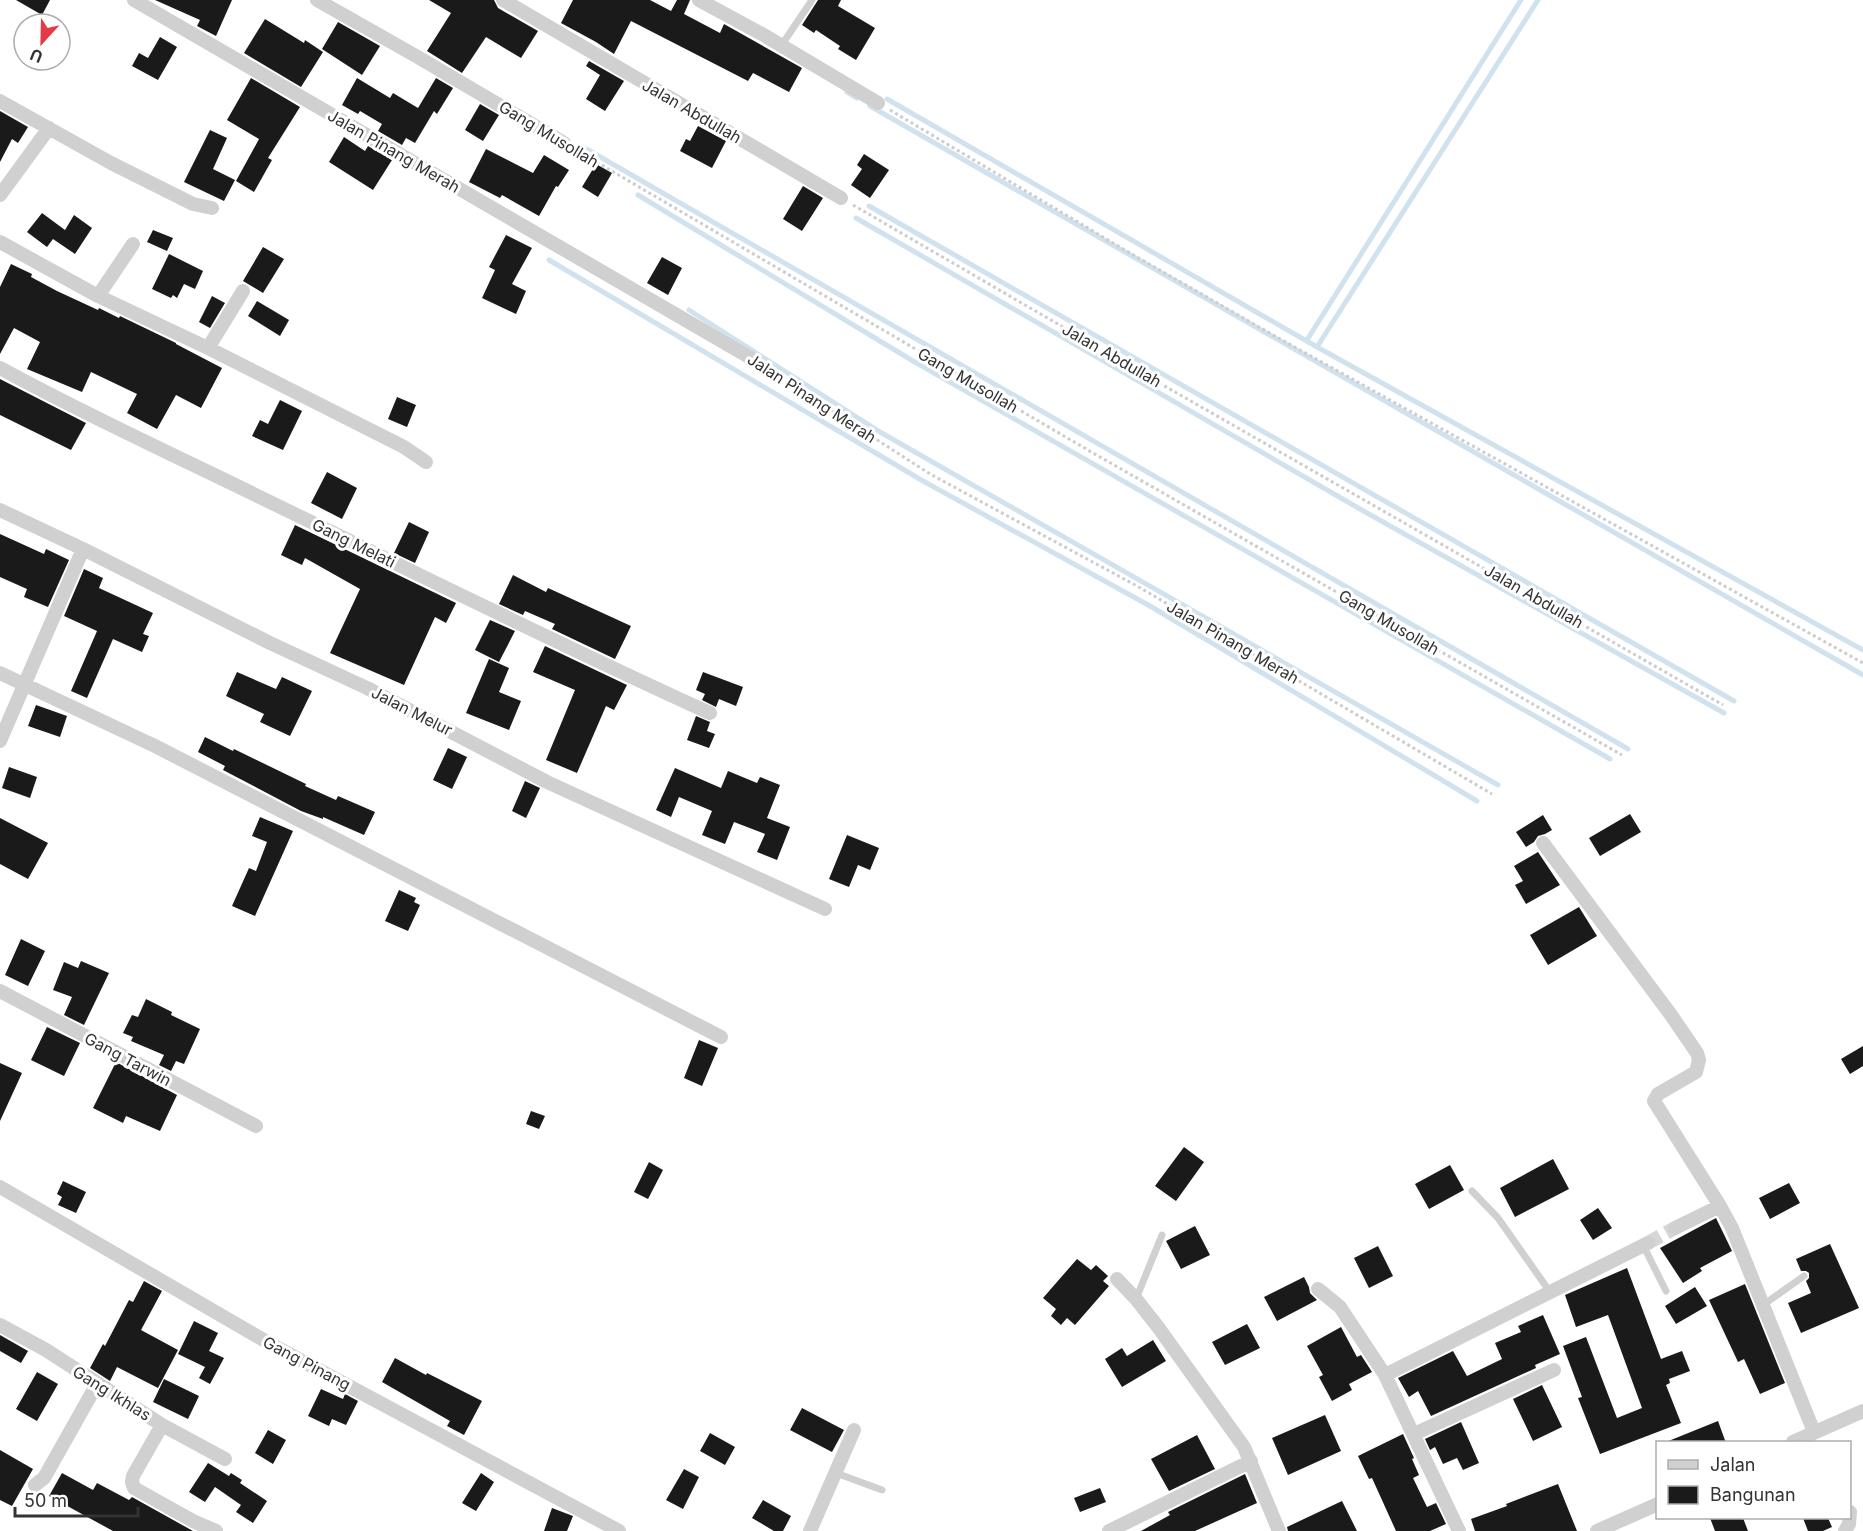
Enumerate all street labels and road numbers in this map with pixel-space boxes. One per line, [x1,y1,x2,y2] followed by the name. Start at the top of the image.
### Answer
[639,75,745,147] street label: Jalan Abdullah
[495,96,603,172] street label: Gang Musollah
[324,105,464,197] street label: Jalan Pinang Merah
[1059,319,1165,391] street label: Jalan Abdullah
[914,343,1022,417] street label: Gang Musollah
[744,349,880,447] street label: Jalan Pinang Merah
[309,514,399,572] street label: Gang Melati
[1481,560,1587,632] street label: Jalan Abdullah
[1335,585,1443,659] street label: Gang Musollah
[1163,596,1303,688] street label: Jalan Pinang Merah
[368,682,456,740] street label: Jalan Melur
[81,1028,175,1090] street label: Gang Tarwin
[260,1332,354,1394] street label: Gang Pinang
[69,1361,155,1425] street label: Gang Ikhlas

